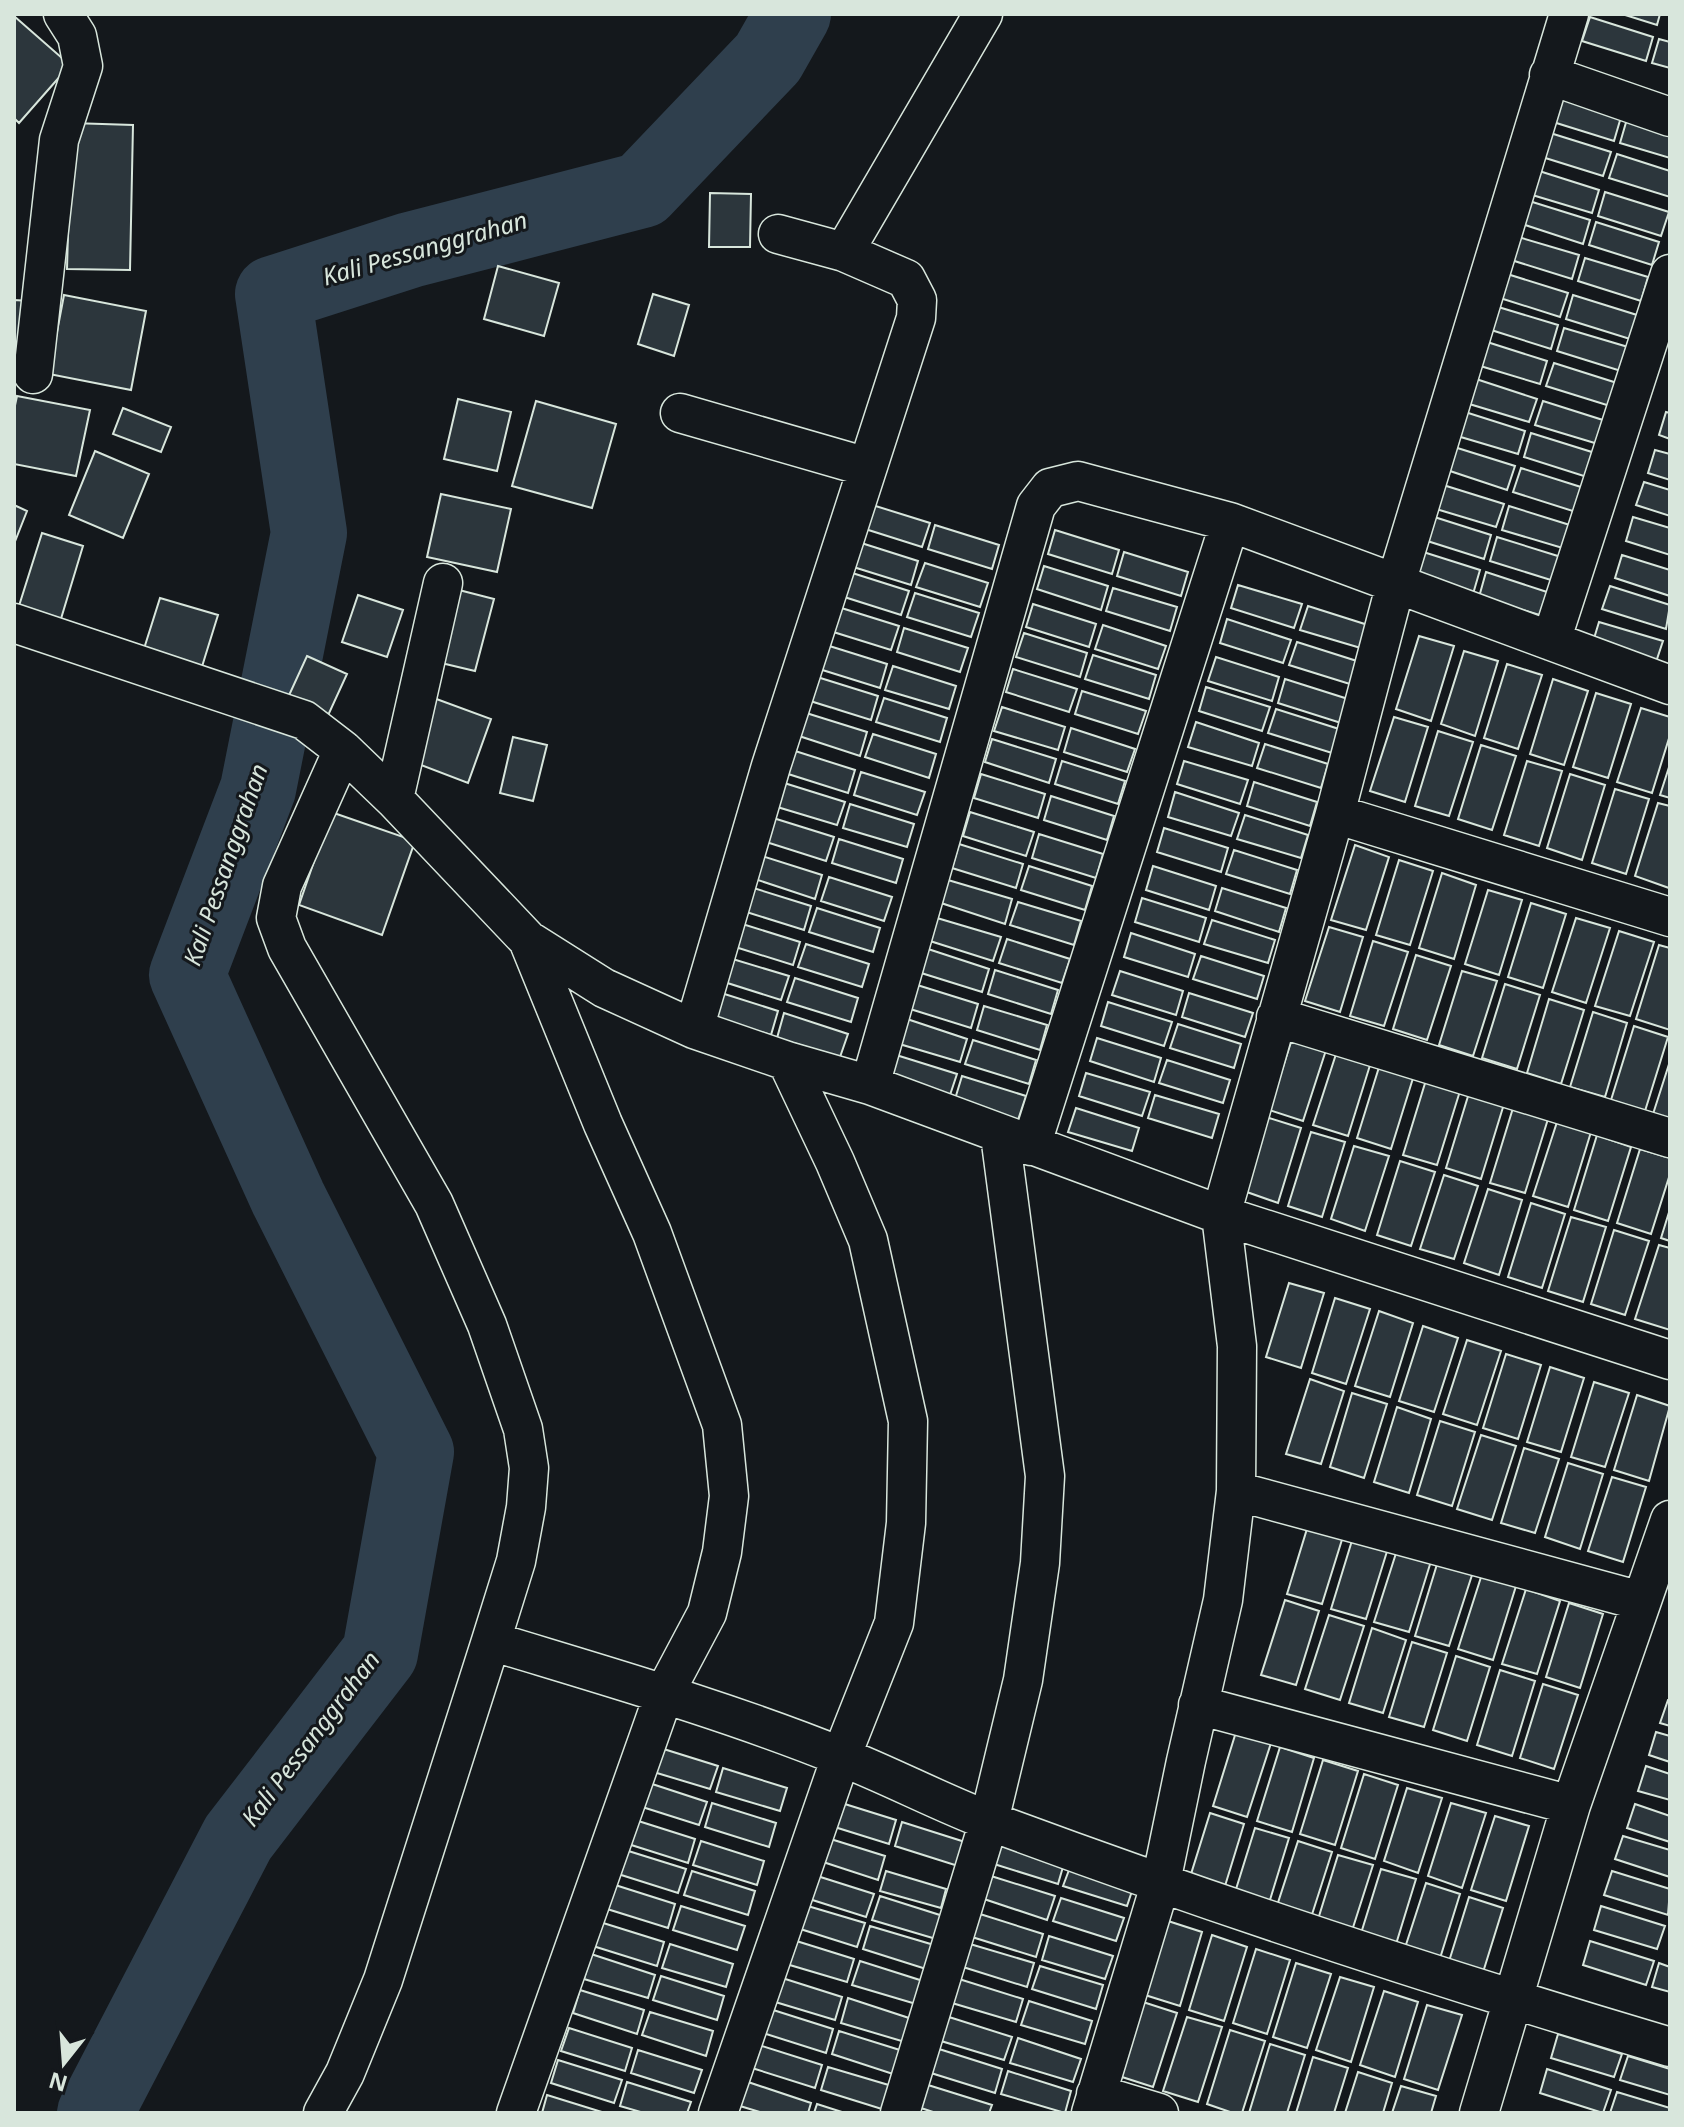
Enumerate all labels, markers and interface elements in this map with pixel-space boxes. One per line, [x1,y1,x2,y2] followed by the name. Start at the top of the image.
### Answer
[318,203,531,293] water label: Kali Pessanggrahan
[175,759,275,970] water label: Kali Pessanggrahan
[233,1644,387,1832] water label: Kali Pessanggrahan
[24,2023,104,2103] north arrow
[45,2066,71,2100] text: N

